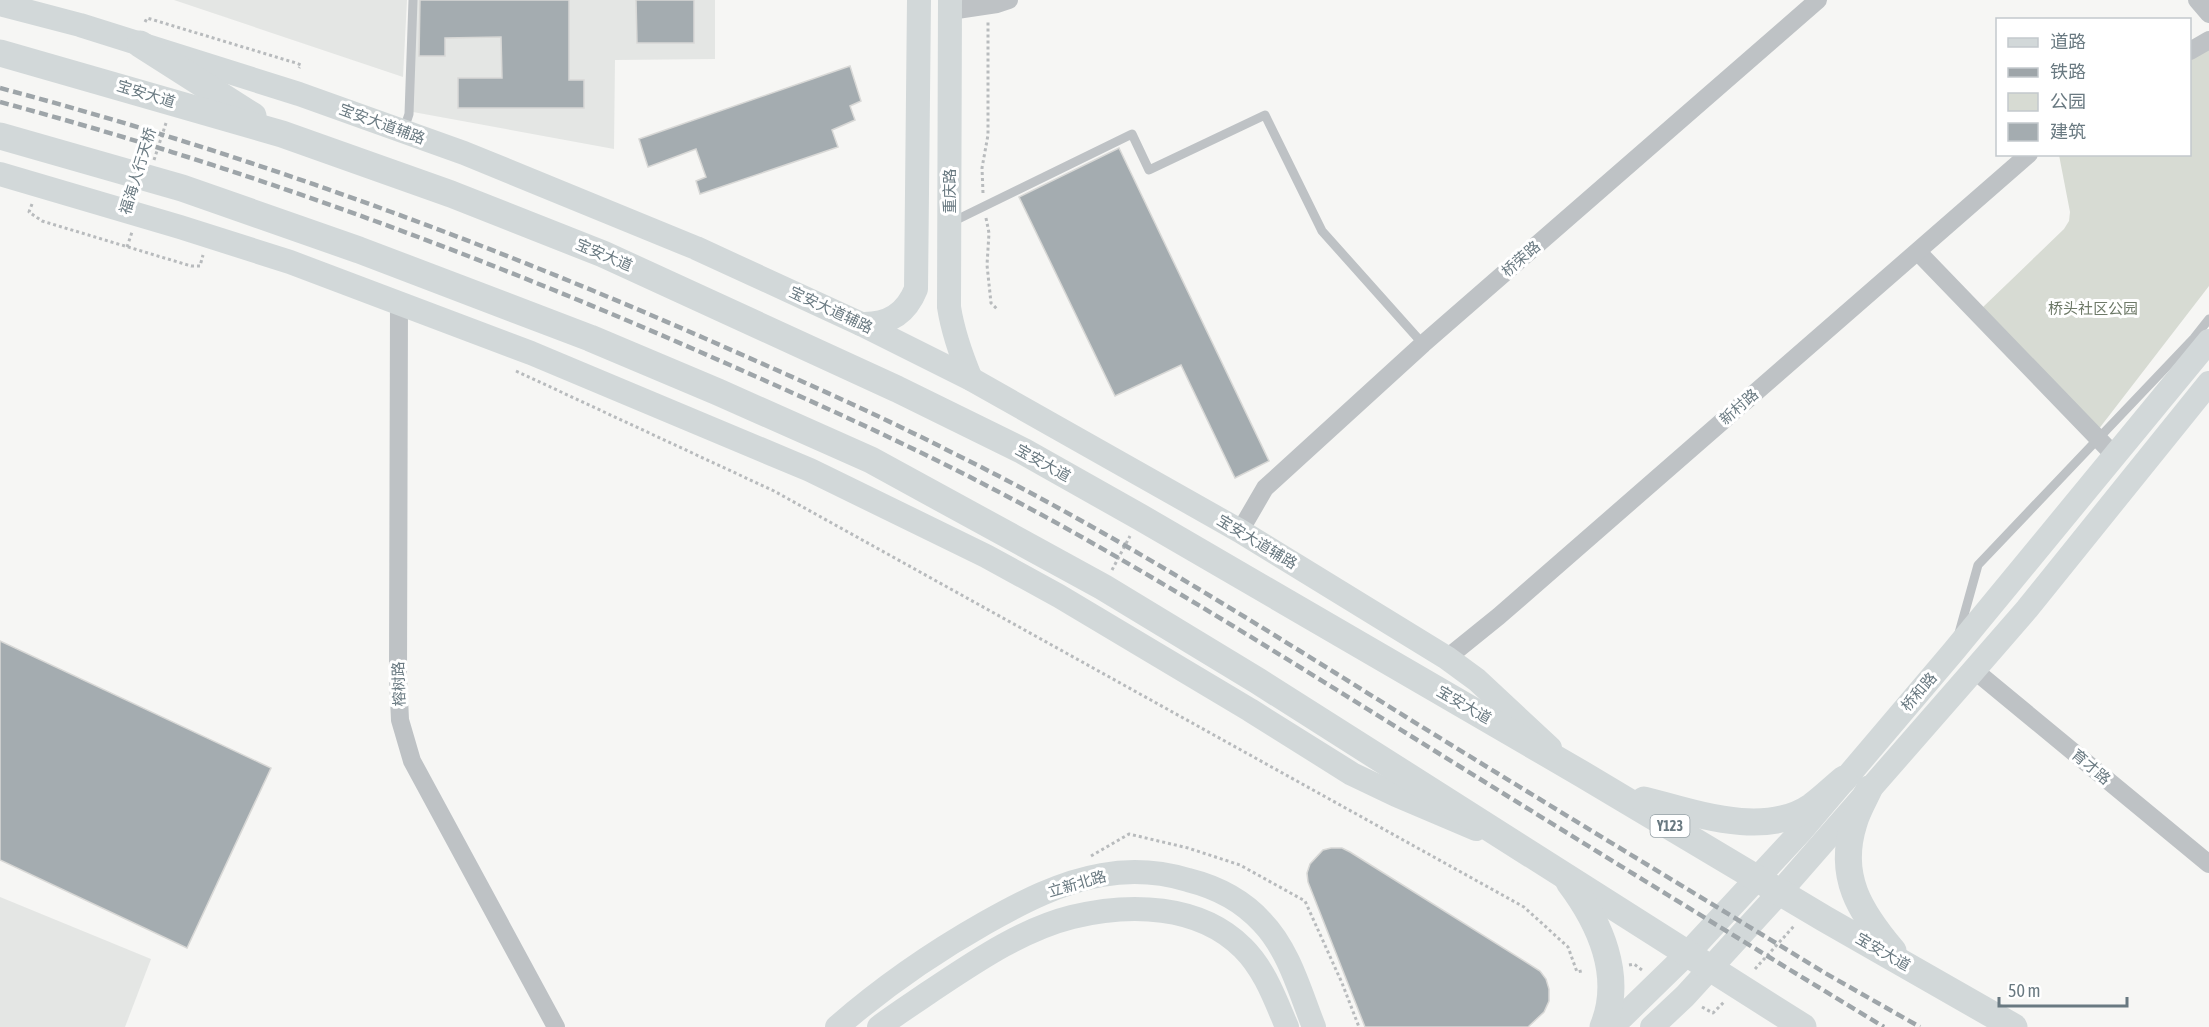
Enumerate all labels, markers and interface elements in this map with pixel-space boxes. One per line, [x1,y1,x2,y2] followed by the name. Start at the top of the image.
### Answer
[1996,18,2191,156] legend
[2050,31,2086,52] text: 道路
[2050,61,2086,82] text: 铁路
[115,77,177,110] street label: 宝安大道
[2050,91,2086,112] text: 公园
[337,100,427,147] street label: 宝安大道辅路
[2050,121,2086,142] text: 建筑
[116,125,159,216] street label: 福海人行天桥
[941,168,958,214] street label: 重庆路
[573,235,635,274] street label: 宝安大道
[1498,237,1543,280] street label: 桥荣路
[787,283,876,336] street label: 宝安大道辅路
[2048,300,2138,317] park label: 桥头社区公园
[1716,385,1761,428] street label: 新村路
[1013,441,1074,485] street label: 宝安大道
[1214,511,1300,572] street label: 宝安大道辅路
[389,661,408,707] street label: 榕树路
[1897,669,1940,714] street label: 桥和路
[1434,682,1494,727] street label: 宝安大道
[2069,746,2114,788] street label: 育才路
[1650,815,1690,837] road number: Y123
[1046,867,1108,900] street label: 立新北路
[1853,929,1913,974] street label: 宝安大道
[1999,970,2126,1008] scale bar
[2008,980,2040,1001] text: 50 m

